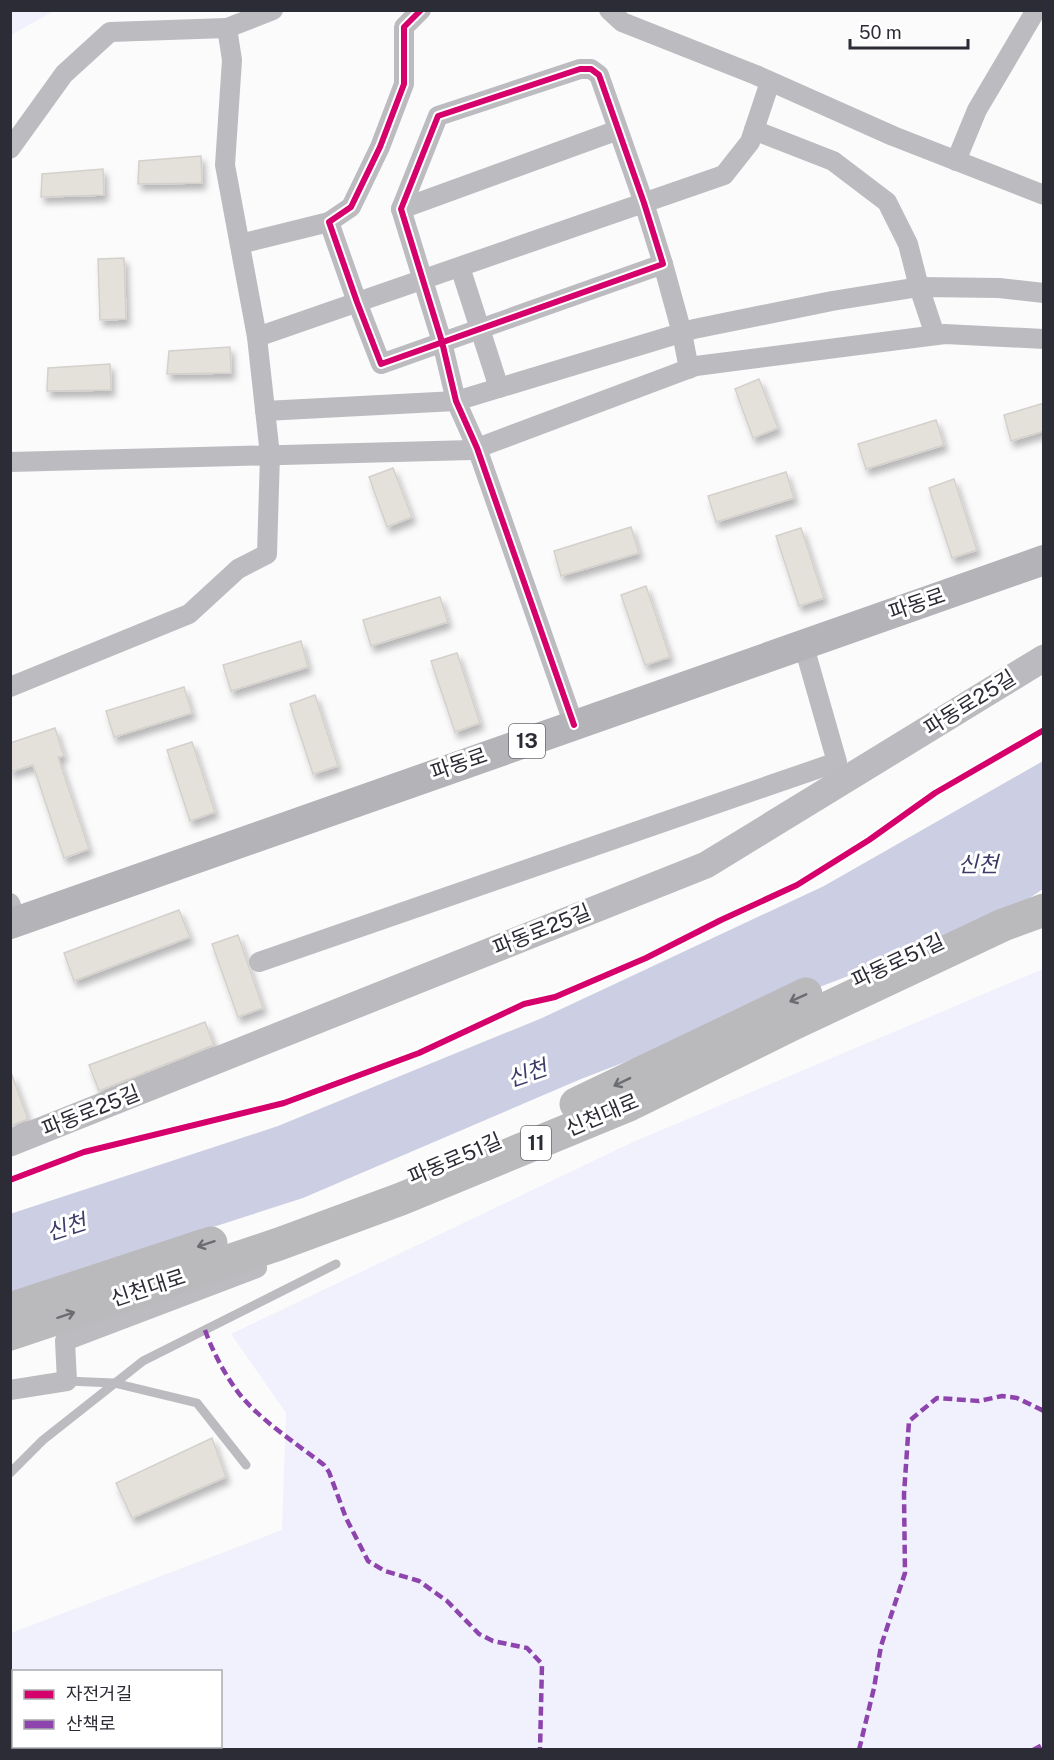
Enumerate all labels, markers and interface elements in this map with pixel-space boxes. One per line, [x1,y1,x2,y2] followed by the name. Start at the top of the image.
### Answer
[850,12,968,50] scale bar
[859,22,902,43] text: 50 m
[885,582,948,625] street label: 파동로
[919,665,1020,741] street label: 파동로25길
[509,724,545,758] road number: 13
[427,742,490,785] street label: 파동로
[958,851,1001,877] water label: 신천
[489,899,594,960] street label: 파동로25길
[848,928,948,993] street label: 파동로51길
[789,992,807,1004] one-way arrow
[504,1053,553,1092] water label: 신천
[613,1077,631,1089] one-way arrow
[38,1080,143,1141] street label: 파동로25길
[561,1088,642,1141] street label: 신천대로
[521,1126,551,1160] road number: 11
[404,1128,505,1189] street label: 파동로51길
[43,1208,92,1246] water label: 신천
[197,1240,216,1251] one-way arrow
[107,1264,188,1311] street label: 신천대로
[56,1309,75,1320] one-way arrow
[12,1670,222,1748] legend
[66,1683,132,1704] text: 자전거길
[66,1713,116,1734] text: 산책로

